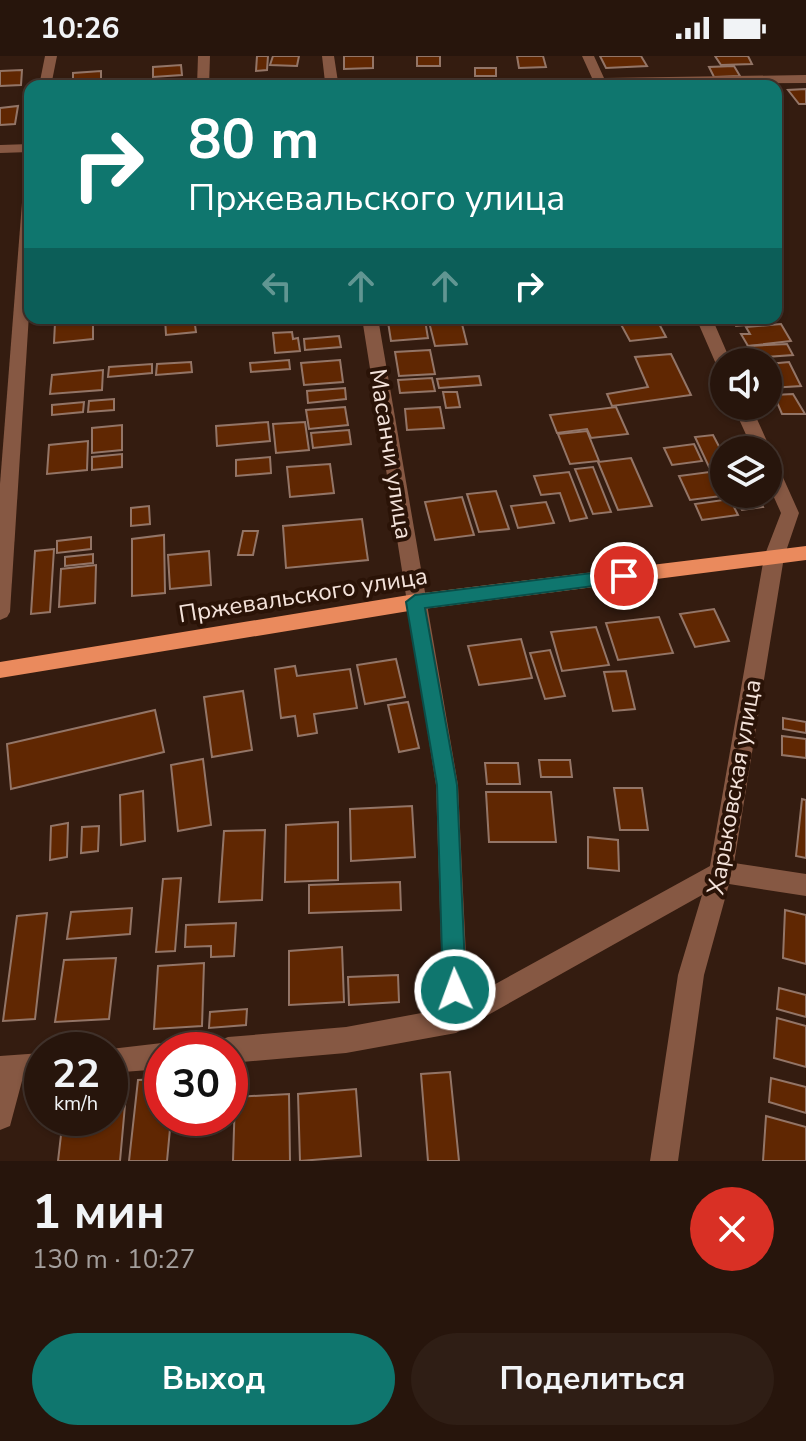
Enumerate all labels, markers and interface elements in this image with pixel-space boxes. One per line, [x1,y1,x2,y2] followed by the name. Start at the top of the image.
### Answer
[40,8,119,49] text: 10:26
[188,101,319,178] text: 80 m
[56,112,160,216] icon: right
[188,174,565,223] text: Пржевальского улица
[255,264,299,308] icon: left
[339,264,383,308] icon: ahead
[423,264,467,308] icon: ahead
[507,264,551,308] icon: right
[710,348,782,508] map controls
[710,348,782,420] button: sound
[362,366,420,542] street label: Масанчи улица
[710,436,782,508] button: layers
[590,542,658,610] pin
[602,554,646,598] icon: arrive
[176,560,430,630] street label: Пржевальского улица
[699,677,769,897] street label: Харьковская улица
[413,948,497,1032] position arrow
[144,1032,248,1136] speed limit sign: 30
[52,1047,100,1101] text: 22
[54,1090,98,1117] text: km/h
[32,1179,165,1245] text: 1 мин
[690,1187,774,1271] button: close
[32,1242,195,1277] text: 130 m · 10:27
[32,1333,395,1425] button: Выход
[411,1333,774,1425] button: Поделиться

